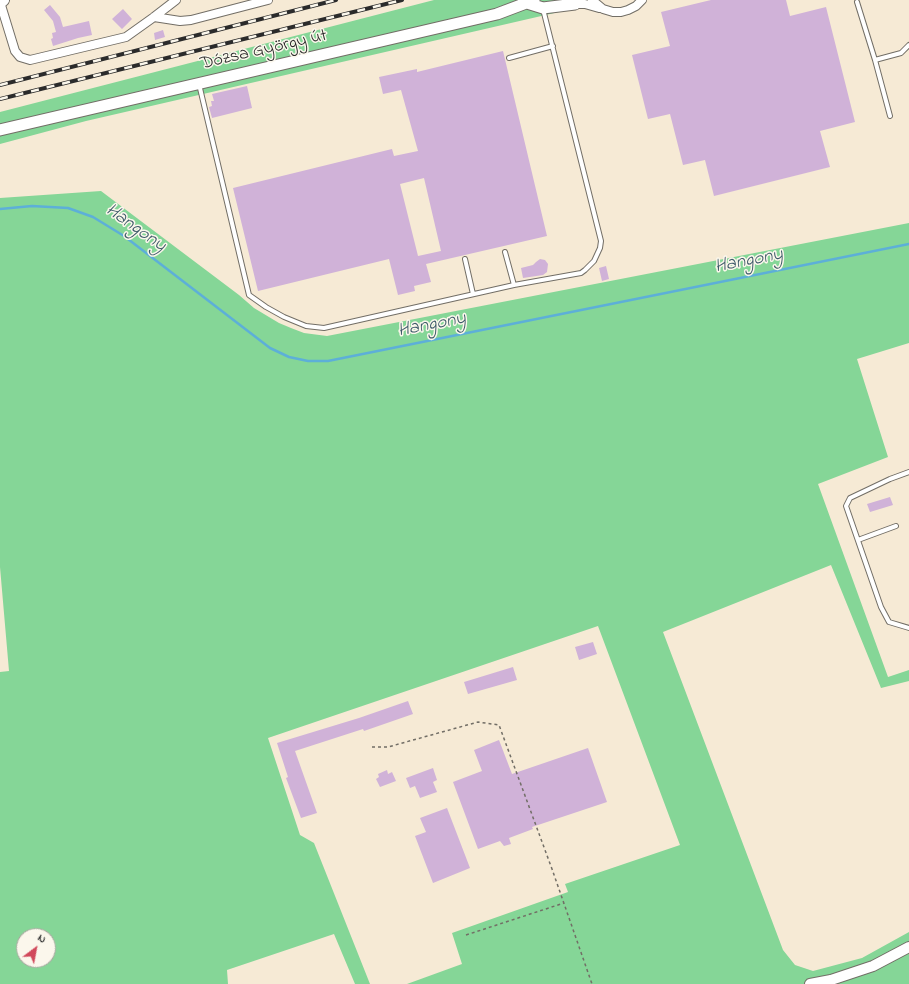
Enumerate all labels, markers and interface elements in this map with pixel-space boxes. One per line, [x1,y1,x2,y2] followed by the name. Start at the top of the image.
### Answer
[199,26,329,76] street label: Dózsa György út
[100,200,170,258] water label: Hangony
[713,244,785,280] water label: Hangony
[396,308,468,344] water label: Hangony
[16,928,56,968] north arrow
[34,930,49,947] text: N

